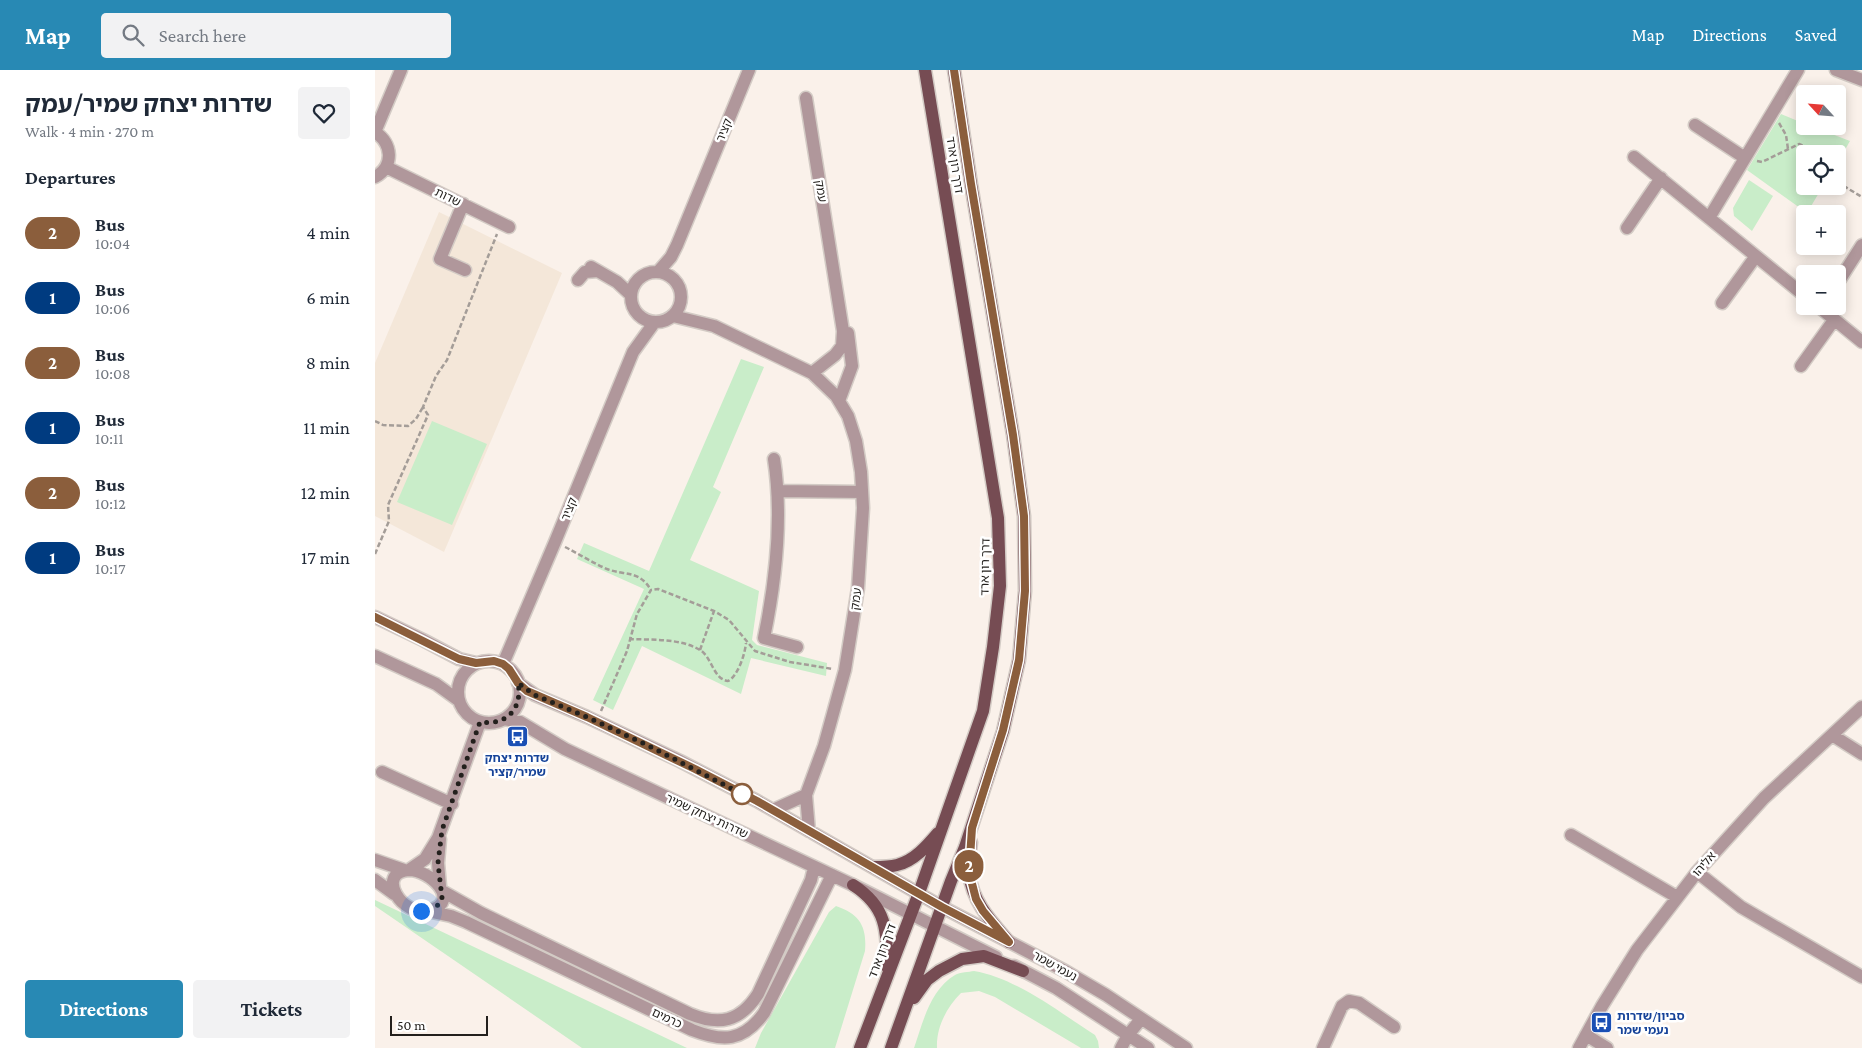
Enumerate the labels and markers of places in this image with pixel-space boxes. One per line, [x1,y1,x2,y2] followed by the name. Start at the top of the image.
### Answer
[505,725,529,749] bus stop icon: שדרות יצחק שמיר/קציר
[485,751,549,779] place label: שדרות יצחק שמיר/קציר
[731,783,753,805] unlabelled marker
[1617,1009,1685,1037] place label: סביון/שדרות נעמי שמר
[1589,1011,1613,1035] bus stop icon: סביון/שדרות נעמי שמר

